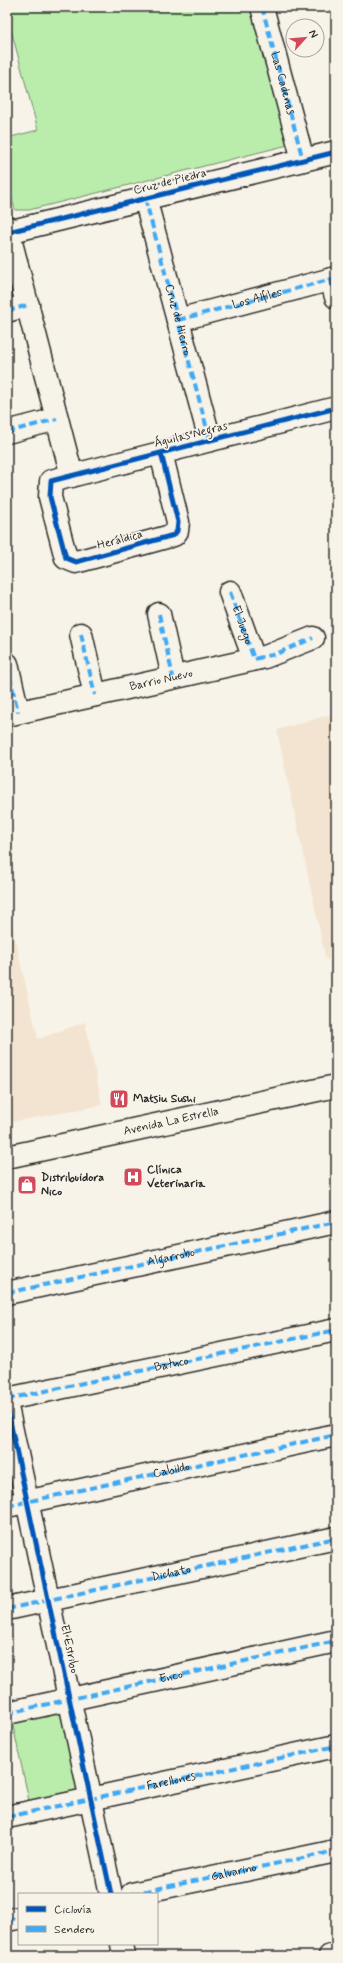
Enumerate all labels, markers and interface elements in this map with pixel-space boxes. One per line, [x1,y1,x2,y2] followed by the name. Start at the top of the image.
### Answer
[285,18,325,58] north arrow
[305,27,321,40] text: N
[266,50,299,117] street label: Las Cadenas
[132,165,208,199] street label: Cruz de Piedra
[160,282,195,357] street label: Cruz de Hierro
[230,285,284,313] street label: Los Alfiles
[153,418,230,453] street label: Águilas Negras
[95,526,145,554] street label: Heráldica
[227,603,256,647] street label: El Juego
[128,665,195,695] street label: Barrio Nuevo
[108,1088,130,1110] restaurant icon: Matsiu Sushi
[133,1091,196,1107] place label: Matsiu Sushi
[122,1103,221,1140] street label: Avenida La Estrella
[147,1162,206,1192] place label: Clínica Veterinaria
[122,1166,144,1188] hospital icon: Clínica Veterinaria
[41,1170,104,1200] place label: Distribuidora Nico
[16,1174,38,1196] shop icon: Distribuidora Nico
[146,1245,197,1271] street label: Algarrobo
[153,1353,190,1376] street label: Batuco
[151,1459,191,1482] street label: Cabildo
[150,1562,192,1586] street label: Dichato
[56,1623,82,1675] street label: El Estribo
[158,1667,184,1687] street label: Enco
[145,1768,198,1795] street label: Farellones
[209,1860,258,1885] street label: Galvarino
[18,1893,158,1945] legend
[54,1902,92,1918] text: Ciclovía
[54,1922,95,1938] text: Sendero

